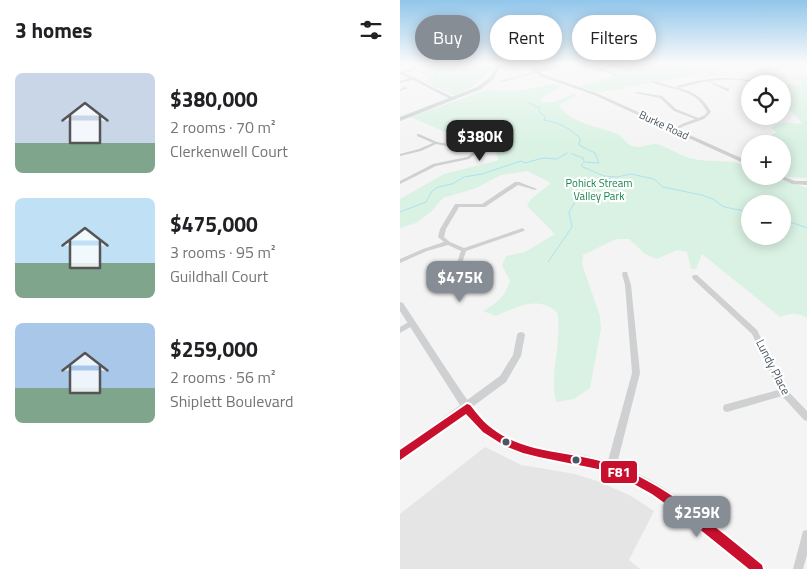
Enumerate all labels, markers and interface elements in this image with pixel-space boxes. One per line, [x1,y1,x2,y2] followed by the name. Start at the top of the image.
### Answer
[15,14,92,46] text: 3 homes
[415,15,480,60] chip: Buy
[490,15,562,60] chip: Rent
[572,15,656,60] chip: Filters
[357,16,385,44] icon: filters
[741,75,791,245] map controls
[741,75,791,125] button: locate
[170,83,258,115] text: $380,000
[55,93,115,153] icon: home
[636,106,692,144] street label: Burke Road
[170,115,275,139] text: 2 rooms · 70 m²
[445,120,515,162] pin: $380K
[457,124,503,148] text: $380K
[741,135,791,185] button: +
[170,139,288,163] text: Clerkenwell Court
[566,175,632,204] park label: Pohick Stream Valley Park
[741,195,791,245] button: −
[170,208,258,240] text: $475,000
[55,218,115,278] icon: home
[170,240,275,264] text: 3 rooms · 95 m²
[425,260,495,303] pin: $475K
[170,264,268,288] text: Guildhall Court
[437,265,483,289] text: $475K
[170,333,258,365] text: $259,000
[751,336,796,398] street label: Lundy Place
[55,343,115,403] icon: home
[170,365,275,389] text: 2 rooms · 56 m²
[170,389,294,413] text: Shiplett Boulevard
[501,437,511,447] unlabelled marker
[571,455,581,465] unlabelled marker
[600,460,638,484] line badge: F81
[607,461,631,482] text: F81
[662,496,732,538] pin: $259K
[674,500,720,524] text: $259K

